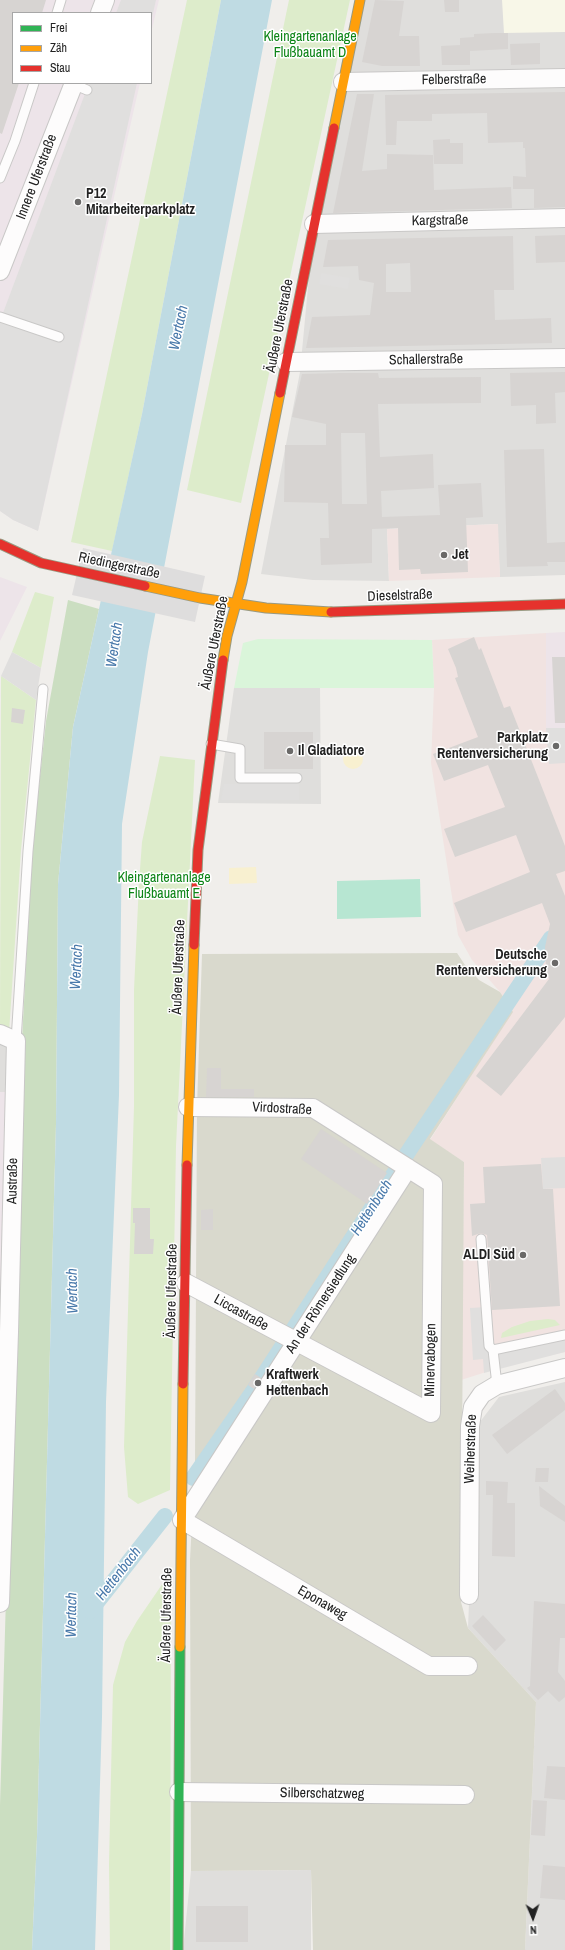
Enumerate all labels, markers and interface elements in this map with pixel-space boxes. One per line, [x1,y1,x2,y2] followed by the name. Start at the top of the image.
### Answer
[12,12,152,84] legend
[50,20,68,36] text: Frei
[263,29,357,62] park label: Kleingartenanlage Flußbauamt D
[50,40,67,56] text: Zäh
[50,60,70,76] text: Stau
[422,71,486,89] street label: Felberstraße
[13,132,61,222] street label: Innere Uferstraße
[86,186,195,218] place label: P12 Mitarbeiterparkplatz
[73,197,83,207] marker: P12 Mitarbeiterparkplatz
[411,212,469,230] street label: Kargstraße
[263,278,297,374] street label: Äußere Uferstraße
[165,304,193,352] water label: Wertach
[389,351,463,369] street label: Schallerstraße
[452,547,469,563] place label: Jet
[77,549,161,583] street label: Riedingerstraße
[439,550,449,560] marker: Jet
[367,586,433,606] street label: Dieselstraße
[198,595,232,691] street label: Äußere Uferstraße
[103,621,127,669] water label: Wertach
[437,730,548,762] place label: Parkplatz Rentenversicherung
[551,741,561,751] marker: Parkplatz Rentenversicherung
[298,743,364,759] place label: Il Gladiatore
[285,746,295,756] marker: Il Gladiatore
[117,870,211,902] park label: Kleingartenanlage Flußbauamt E
[169,919,189,1015] street label: Äußere Uferstraße
[67,944,87,990] water label: Wertach
[436,947,547,980] place label: Deutsche Rentenversicherung
[550,958,560,968] marker: Deutsche Rentenversicherung
[252,1099,312,1119] street label: Virdostraße
[4,1158,22,1204] street label: Austraße
[347,1177,397,1239] water label: Hettenbach
[163,1243,181,1339] street label: Äußere Uferstraße
[463,1247,515,1263] place label: ALDI Süd
[518,1250,528,1260] marker: ALDI Süd
[283,1251,359,1357] street label: An der Römersiedlung
[64,1268,82,1314] water label: Wertach
[211,1291,271,1335] street label: Liccastraße
[422,1323,440,1397] street label: Minervabogen
[266,1367,329,1400] place label: Kraftwerk Hettenbach
[253,1378,263,1388] marker: Kraftwerk Hettenbach
[461,1414,481,1484] street label: Weiherstraße
[93,1544,145,1604] water label: Hettenbach
[158,1567,176,1663] street label: Äußere Uferstraße
[294,1582,350,1624] street label: Eponaweg
[63,1592,81,1638] water label: Wertach
[280,1785,364,1803] street label: Silberschatzweg
[513,1898,553,1938] north arrow
[530,1923,537,1937] text: N

